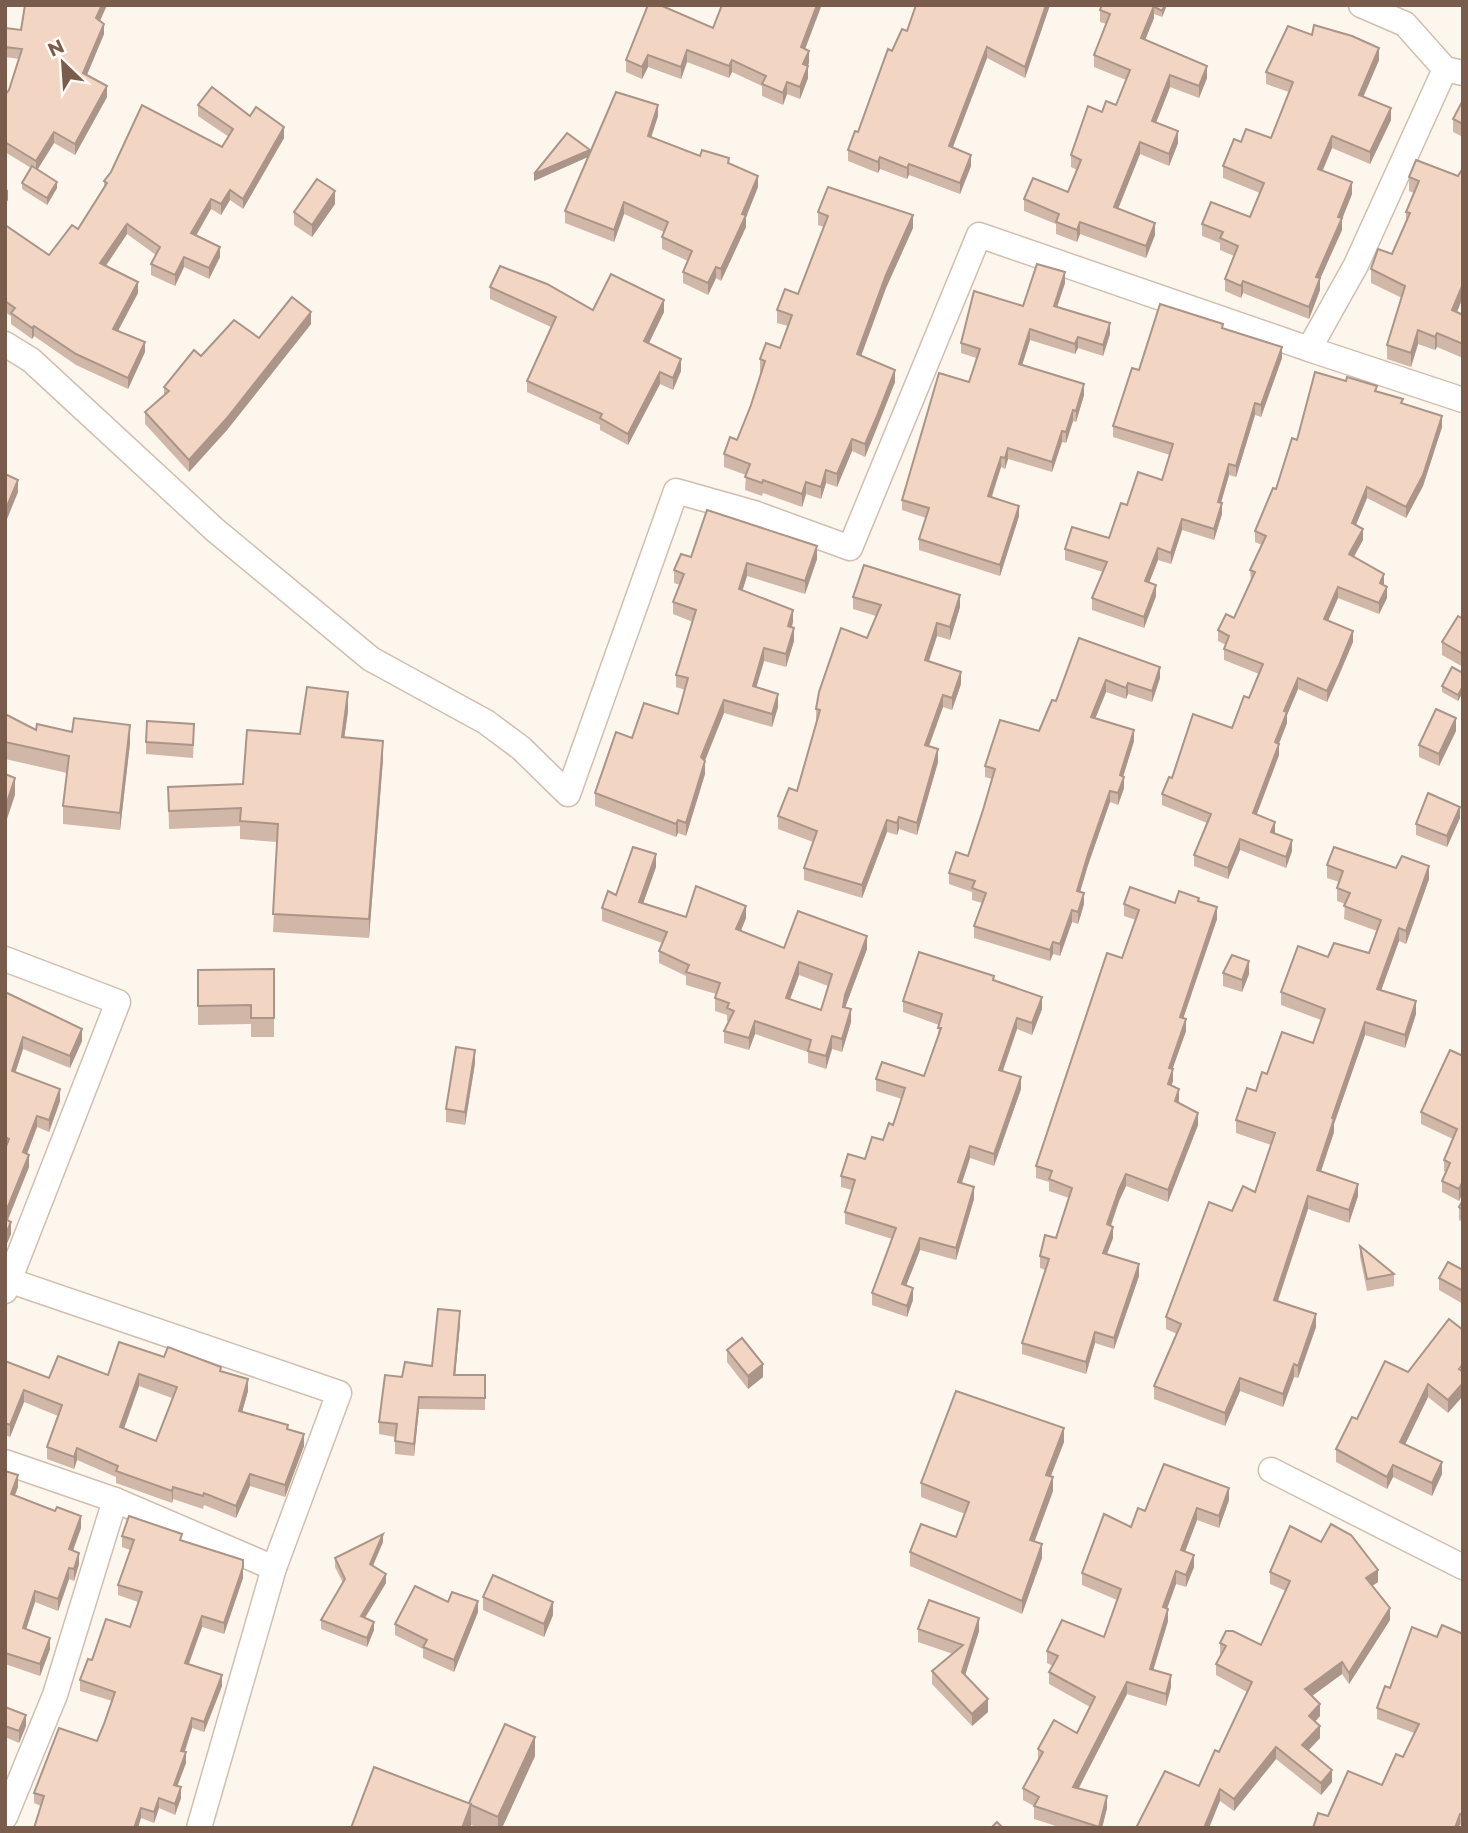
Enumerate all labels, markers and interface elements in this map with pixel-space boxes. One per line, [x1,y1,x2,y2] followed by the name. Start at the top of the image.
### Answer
[28,28,98,98] north arrow
[44,34,68,62] text: N

